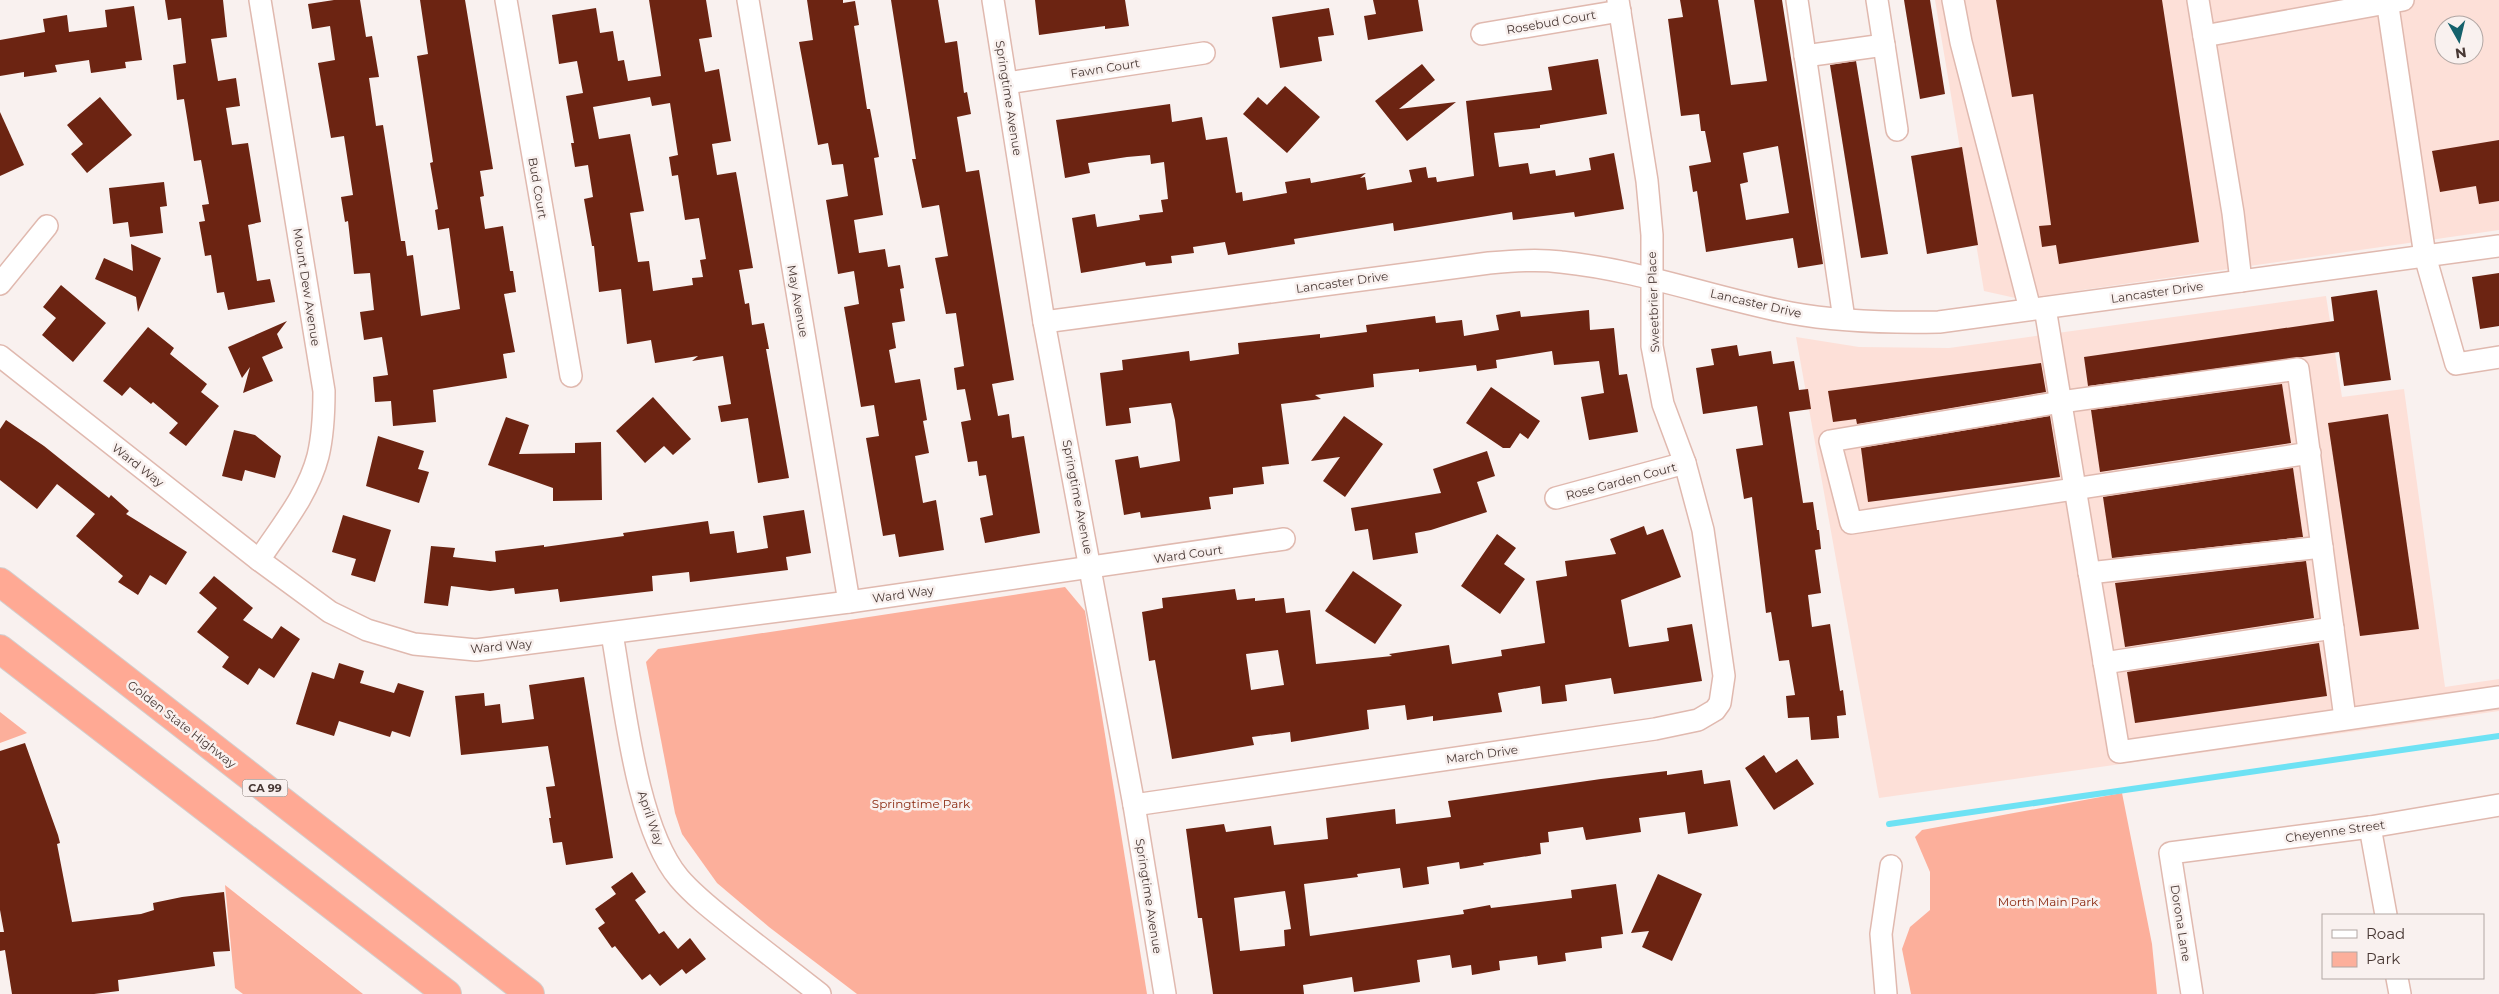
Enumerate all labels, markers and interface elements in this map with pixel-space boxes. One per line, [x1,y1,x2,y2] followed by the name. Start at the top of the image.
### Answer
[1505,7,1597,37] street label: Rosebud Court
[2434,15,2484,65] north arrow
[992,39,1026,157] street label: Springtime Avenue
[2454,43,2468,63] text: N
[1069,55,1141,81] street label: Fawn Court
[525,156,551,220] street label: Bud Court
[290,227,324,347] street label: Mount Dew Avenue
[1644,251,1662,353] street label: Sweetbrier Place
[784,264,812,338] street label: May Avenue
[1295,268,1389,296] street label: Lancaster Drive
[2110,278,2204,306] street label: Lancaster Drive
[1709,285,1803,321] street label: Lancaster Drive
[1060,438,1096,556] street label: Springtime Avenue
[109,440,167,490] street label: Ward Way
[1564,459,1678,503] street label: Rose Garden Court
[1153,542,1224,566] street label: Ward Court
[871,582,935,606] street label: Ward Way
[470,636,533,656] street label: Ward Way
[125,677,240,771] street label: Golden State Highway
[1445,742,1519,766] street label: March Drive
[242,780,288,796] road number: CA 99
[635,789,668,848] street label: April Way
[872,796,971,811] park label: Springtime Park
[2284,817,2386,845] street label: Cheyenne Street
[1132,837,1166,955] street label: Springtime Avenue
[2168,884,2194,962] street label: Dorona Lane
[1998,894,2099,909] park label: Morth Main Park
[2322,914,2484,979] legend
[2366,924,2405,943] text: Road
[2366,949,2400,968] text: Park

